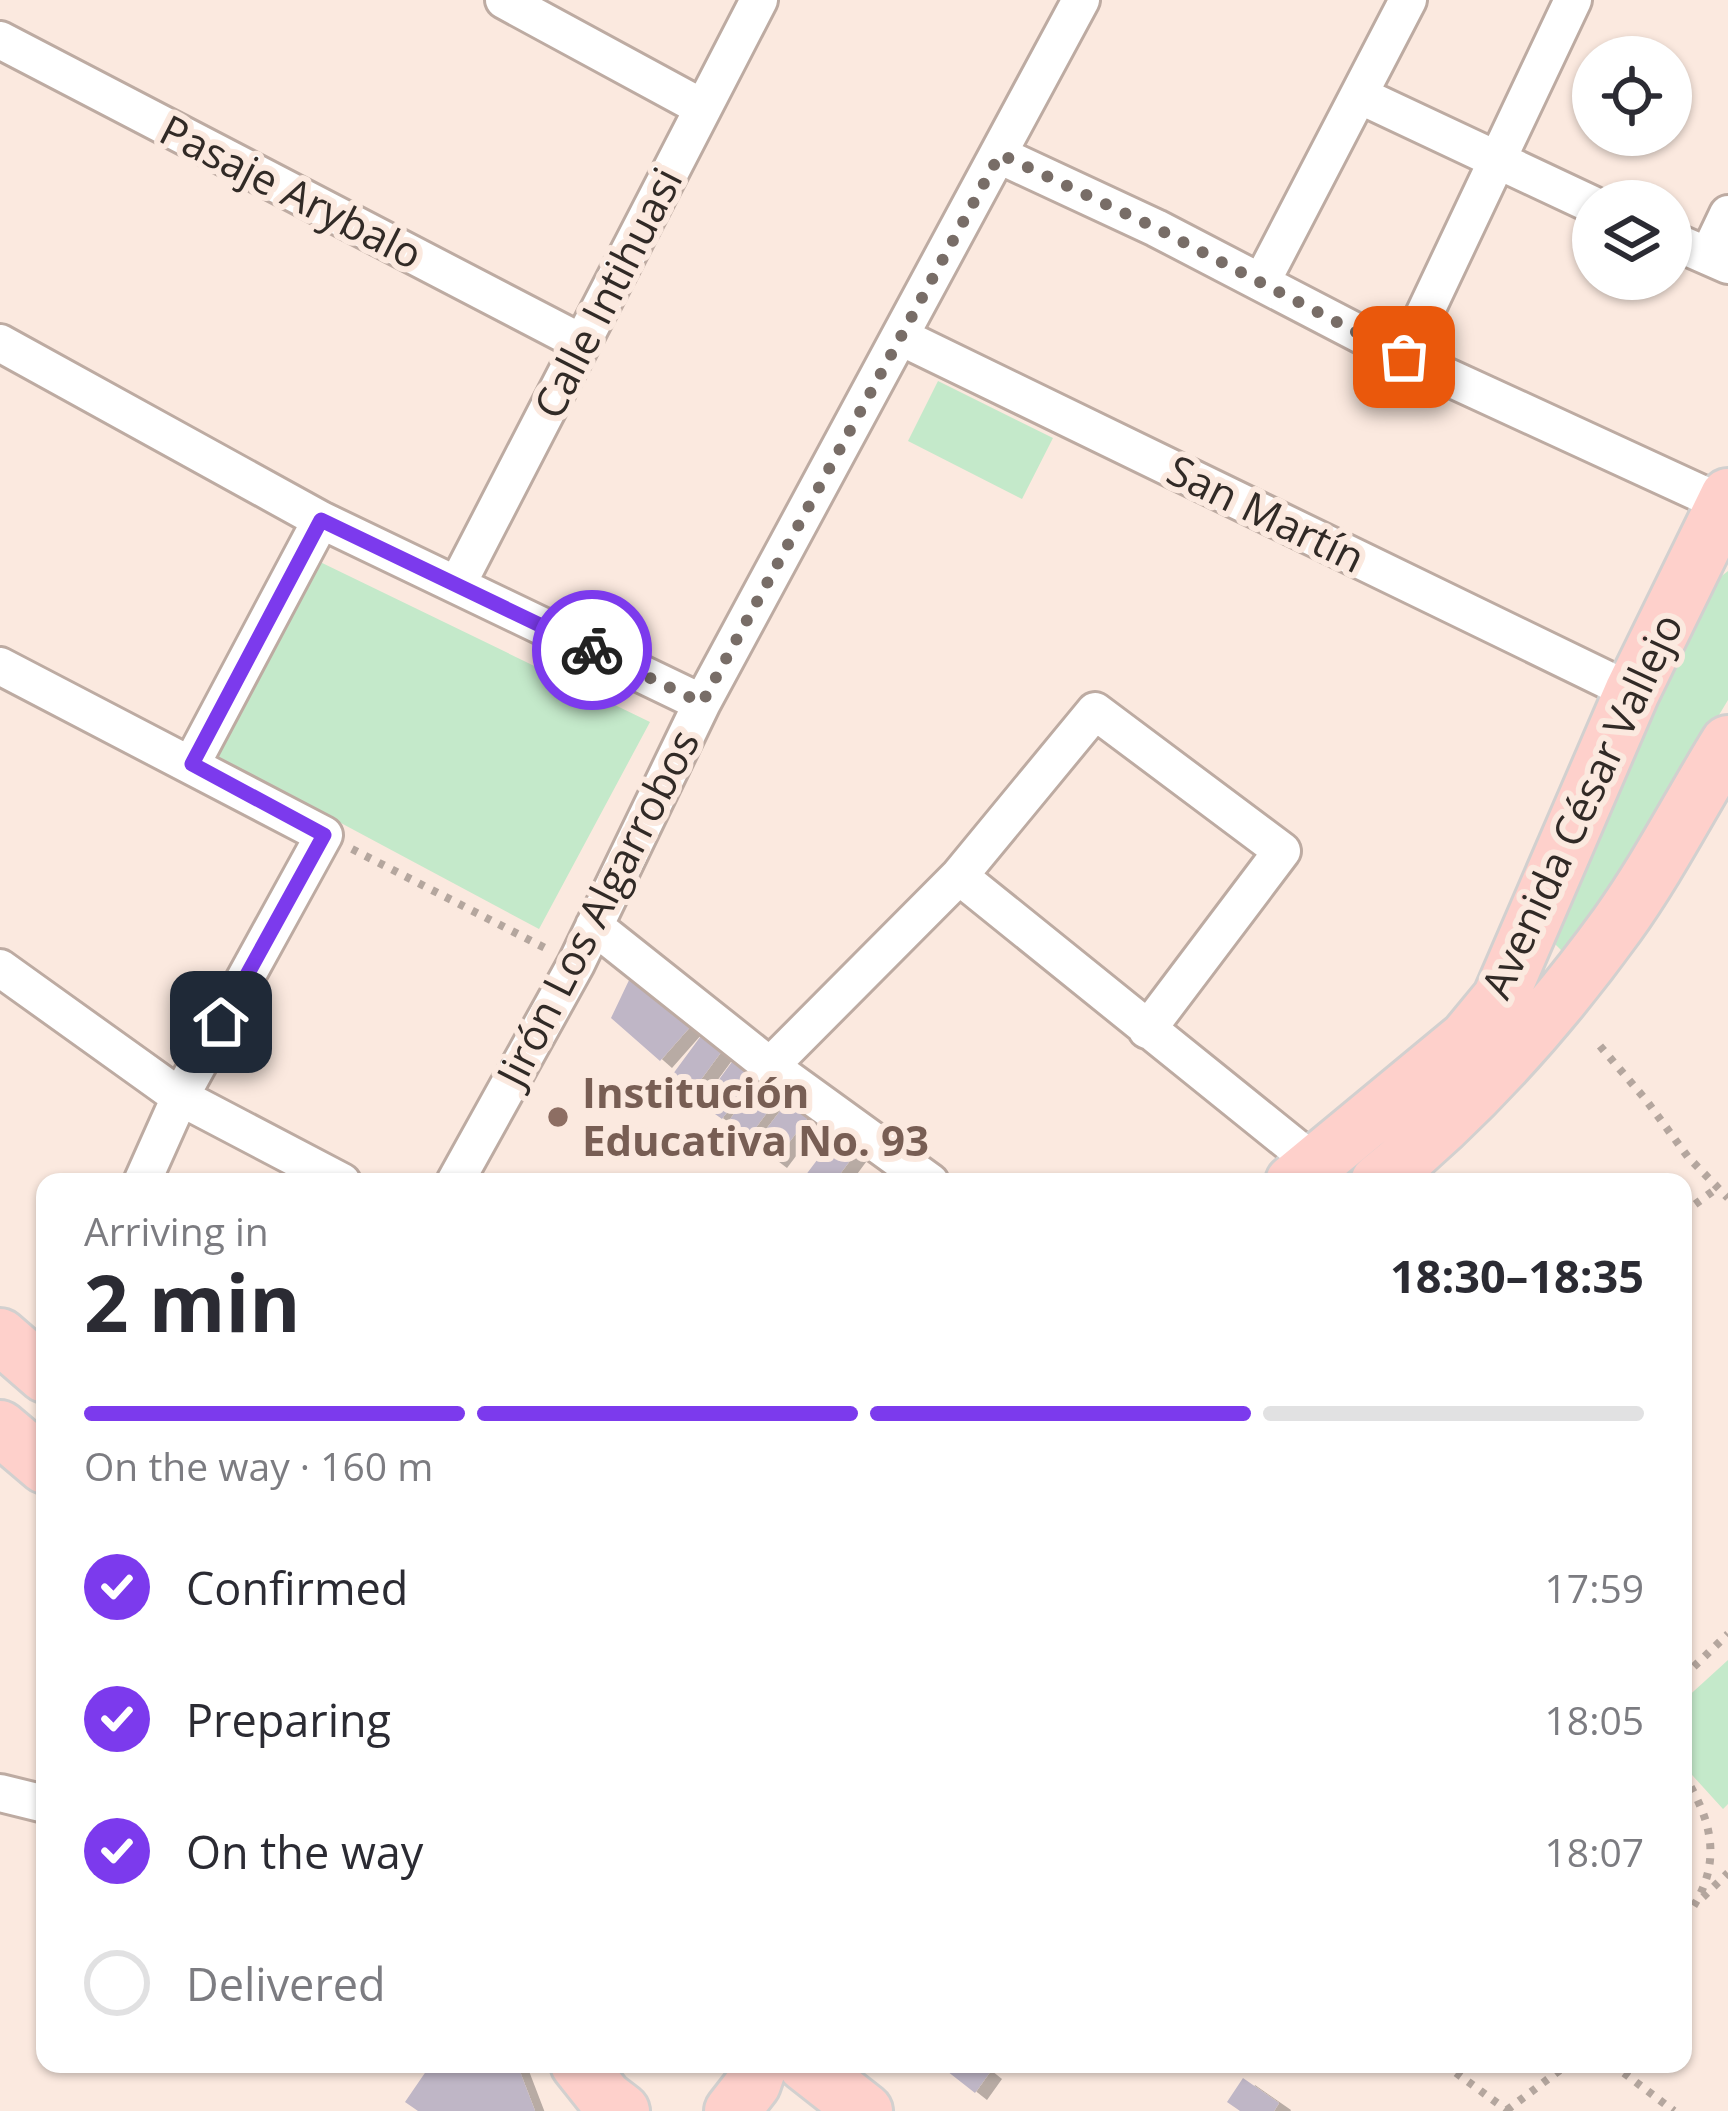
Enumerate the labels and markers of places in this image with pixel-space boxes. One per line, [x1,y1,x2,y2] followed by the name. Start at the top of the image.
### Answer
[1353,306,1455,408] pin
[170,971,272,1073] pin
[582,1063,929,1168] place label: Institución Educativa No. 93
[545,1104,571,1130] marker: Institución Educativa No. 93

